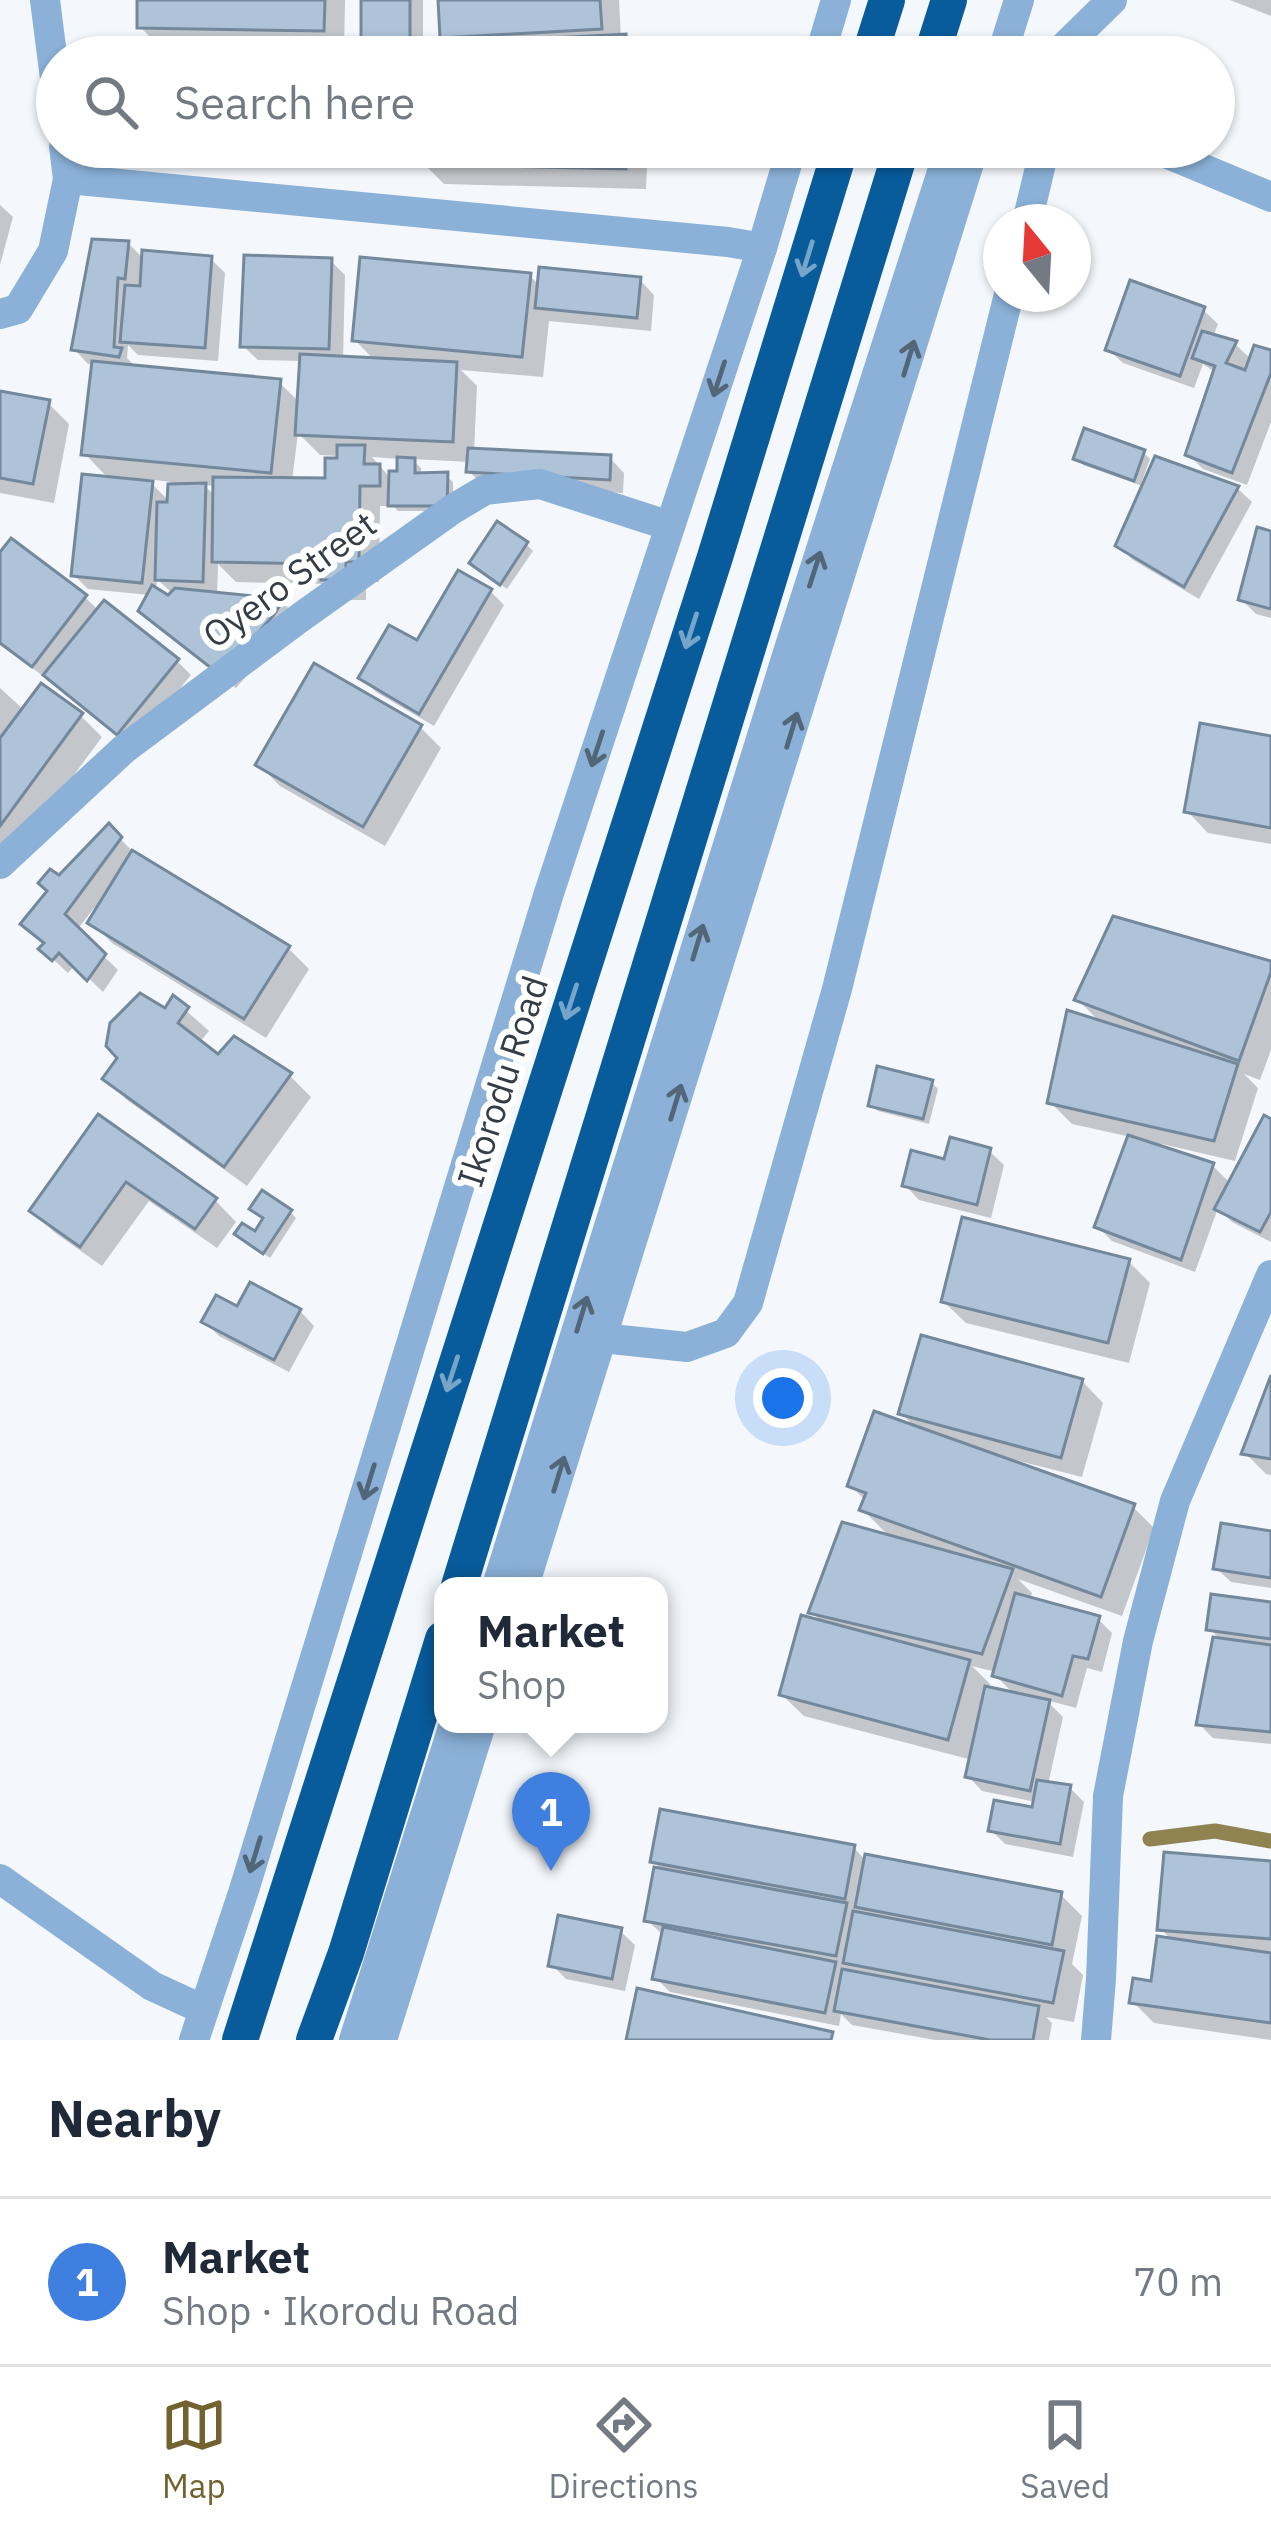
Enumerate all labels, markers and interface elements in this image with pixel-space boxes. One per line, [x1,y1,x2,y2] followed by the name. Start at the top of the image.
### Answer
[36,36,1235,168] search box
[78,69,144,135] icon: search
[174,73,415,131] text: Search here
[983,204,1091,312] north arrow
[795,239,817,277] one-way arrow
[899,340,921,378] one-way arrow
[706,359,728,397] one-way arrow
[193,500,385,658] street label: Oyero Street
[805,551,827,589] one-way arrow
[678,611,700,649] one-way arrow
[783,712,805,750] one-way arrow
[584,729,606,767] one-way arrow
[688,923,710,961] one-way arrow
[446,970,558,1192] street label: Ikorodu Road
[559,982,581,1020] one-way arrow
[666,1084,688,1122] one-way arrow
[572,1296,594,1334] one-way arrow
[440,1354,462,1392] one-way arrow
[753,1368,813,1428] your location
[550,1456,572,1494] one-way arrow
[357,1463,379,1501] one-way arrow
[434,1577,668,1733] popup
[477,1601,625,1659] text: Market
[477,1659,566,1710] text: Shop
[512,1772,590,1871] pin: 1
[243,1835,265,1873] one-way arrow
[48,2085,221,2151] text: Nearby
[162,2227,310,2285] text: Market
[75,2256,99,2307] text: 1
[1133,2256,1223,2307] text: 70 m
[162,2285,519,2336] text: Shop · Ikorodu Road
[161,2392,227,2507] tab: Map
[549,2392,699,2507] tab: Directions
[1020,2392,1110,2507] tab: Saved

